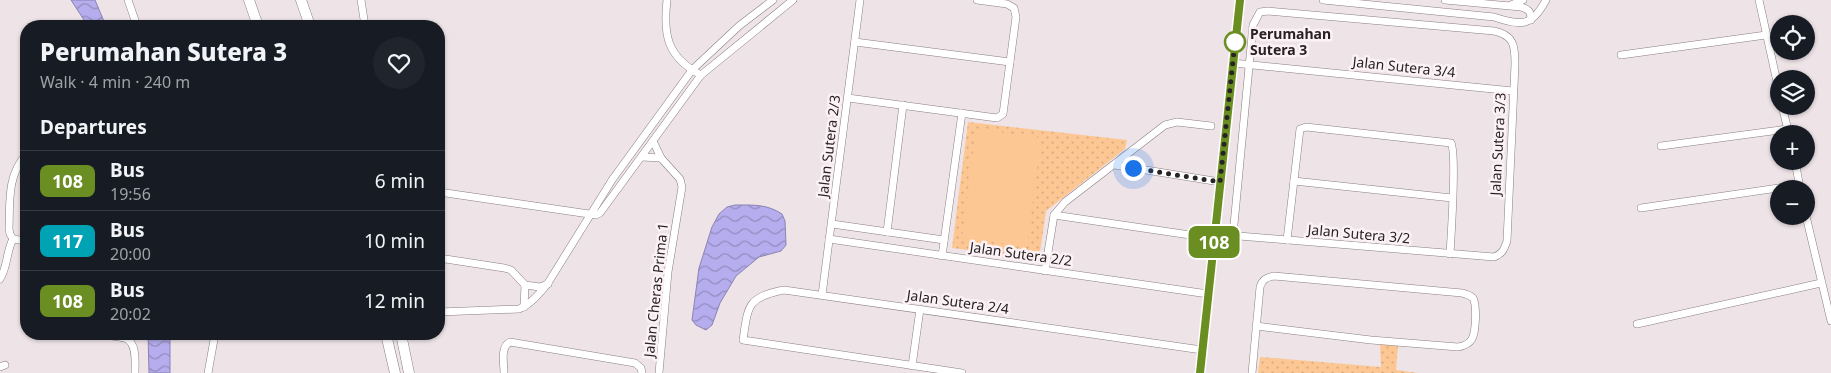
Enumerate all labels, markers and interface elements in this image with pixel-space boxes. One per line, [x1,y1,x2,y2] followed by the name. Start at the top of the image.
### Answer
[1770,15,1815,225] map controls
[1770,15,1815,60] button: locate
[1250,24,1331,59] place label: Perumahan Sutera 3
[1224,31,1246,53] marker: Perumahan Sutera 3
[40,35,287,68] text: Perumahan Sutera 3
[373,37,425,89] button: heart
[1350,51,1456,81] street label: Jalan Sutera 3/4
[1770,70,1815,115] button: layers
[40,71,190,93] text: Walk · 4 min · 240 m
[1485,92,1510,198] street label: Jalan Sutera 3/3
[813,94,844,200] street label: Jalan Sutera 2/3
[40,114,147,140] text: Departures
[1770,125,1815,170] button: +
[1121,156,1146,181] your location
[110,157,145,183] text: Bus
[375,168,425,194] text: 6 min
[52,169,83,193] text: 108
[1770,180,1815,225] button: −
[110,183,151,205] text: 19:56
[110,217,145,243] text: Bus
[1305,219,1411,247] street label: Jalan Sutera 3/2
[639,222,672,360] street label: Jalan Cheras Prima 1
[1185,226,1243,258] line badge: 108
[364,228,425,254] text: 10 min
[52,229,83,253] text: 117
[1199,230,1229,254] text: 108
[967,237,1073,270] street label: Jalan Sutera 2/2
[110,243,151,265] text: 20:00
[110,277,145,303] text: Bus
[904,285,1010,318] street label: Jalan Sutera 2/4
[364,288,425,314] text: 12 min
[52,289,83,313] text: 108
[110,303,151,325] text: 20:02

